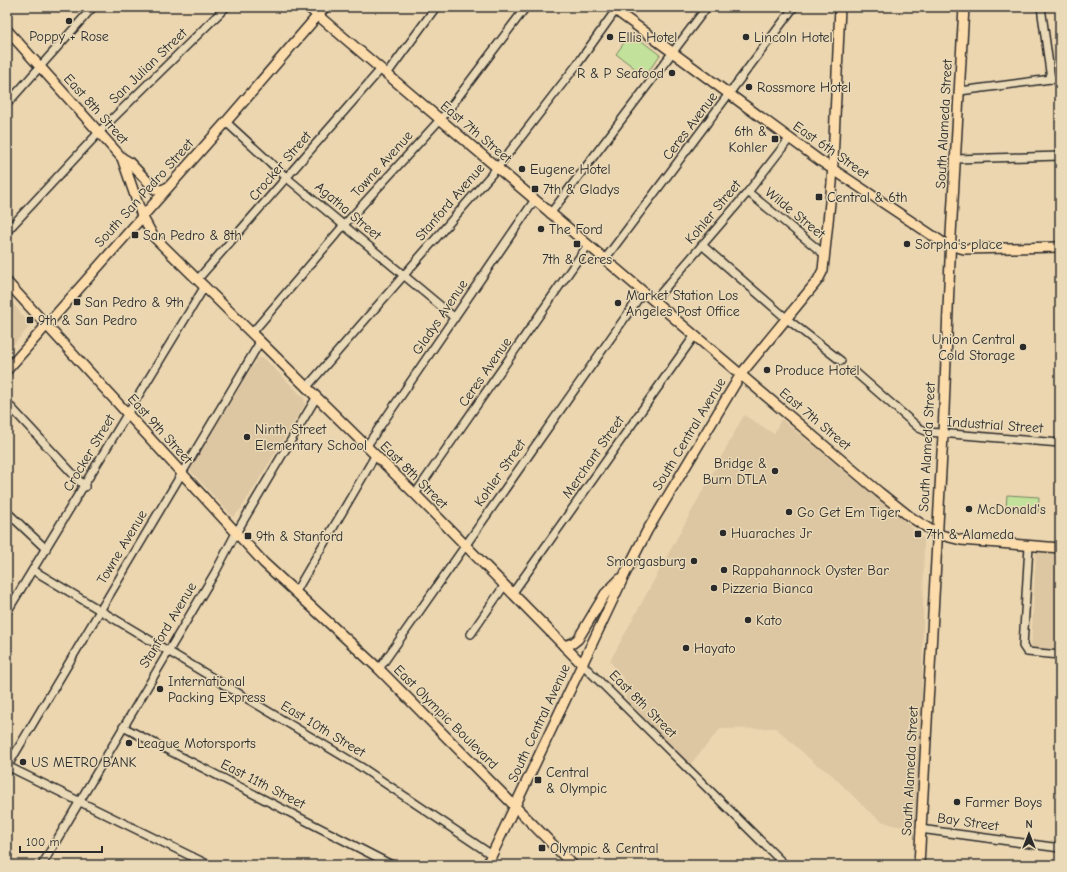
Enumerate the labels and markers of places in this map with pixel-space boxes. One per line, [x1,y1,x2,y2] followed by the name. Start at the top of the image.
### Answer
[64,16,74,26] marker: Poppy + Rose
[29,28,109,45] place label: Poppy + Rose
[618,29,677,46] place label: Ellis Hotel
[754,29,833,46] place label: Lincoln Hotel
[605,32,615,42] marker: Ellis Hotel
[741,32,751,42] marker: Lincoln Hotel
[577,65,664,82] place label: R & P Seafood
[667,68,677,78] marker: R & P Seafood
[757,79,851,96] place label: Rossmore Hotel
[744,82,754,92] marker: Rossmore Hotel
[729,123,767,156] place label: 6th & Kohler
[770,134,780,144] marker: 6th & Kohler
[530,161,611,178] place label: Eugene Hotel
[517,164,527,174] marker: Eugene Hotel
[543,181,619,198] place label: 7th & Gladys
[530,184,540,194] marker: 7th & Gladys
[827,189,907,206] place label: Central & 6th
[814,192,824,202] marker: Central & 6th
[549,221,603,238] place label: The Ford
[536,224,546,234] marker: The Ford
[143,227,242,244] place label: San Pedro & 8th
[130,230,140,240] marker: San Pedro & 8th
[915,236,1003,253] place label: Sorpha's place
[572,239,582,249] marker: 7th & Ceres
[902,239,912,249] marker: Sorpha's place
[542,251,612,268] place label: 7th & Ceres
[626,287,740,320] place label: Market Station Los Angeles Post Office
[85,294,184,311] place label: San Pedro & 9th
[72,297,82,307] marker: San Pedro & 9th
[613,298,623,308] marker: Market Station Los Angeles Post Office
[38,312,137,329] place label: 9th & San Pedro
[25,315,35,325] marker: 9th & San Pedro
[932,331,1015,364] place label: Union Central Cold Storage
[1018,342,1028,352] marker: Union Central Cold Storage
[775,362,860,379] place label: Produce Hotel
[762,365,772,375] marker: Produce Hotel
[255,421,367,454] place label: Ninth Street Elementary School
[242,432,252,442] marker: Ninth Street Elementary School
[703,455,767,488] place label: Bridge & Burn DTLA
[770,466,780,476] marker: Bridge & Burn DTLA
[977,501,1046,518] place label: McDonald's
[797,504,900,521] place label: Go Get Em Tiger
[964,504,974,514] marker: McDonald's
[784,507,794,517] marker: Go Get Em Tiger
[731,525,812,542] place label: Huaraches Jr
[926,526,1014,543] place label: 7th & Alameda
[256,528,343,545] place label: 9th & Stanford
[718,528,728,538] marker: Huaraches Jr
[913,529,923,539] marker: 7th & Alameda
[243,531,253,541] marker: 9th & Stanford
[606,553,686,570] place label: Smorgasburg
[689,556,699,566] marker: Smorgasburg
[732,562,889,579] place label: Rappahannock Oyster Bar
[719,565,729,575] marker: Rappahannock Oyster Bar
[722,580,813,597] place label: Pizzeria Bianca
[709,583,719,593] marker: Pizzeria Bianca
[756,612,782,629] place label: Kato
[743,615,753,625] marker: Kato
[694,640,736,657] place label: Hayato
[681,643,691,653] marker: Hayato
[168,673,266,706] place label: International Packing Express
[155,684,165,694] marker: International Packing Express
[137,735,256,752] place label: League Motorsports
[124,738,134,748] marker: League Motorsports
[31,754,137,771] place label: US METRO BANK
[18,757,28,767] marker: US METRO BANK
[546,764,607,797] place label: Central & Olympic
[533,775,543,785] marker: Central & Olympic
[965,794,1042,811] place label: Farmer Boys
[952,797,962,807] marker: Farmer Boys
[550,840,659,857] place label: Olympic & Central
[537,843,547,853] marker: Olympic & Central

